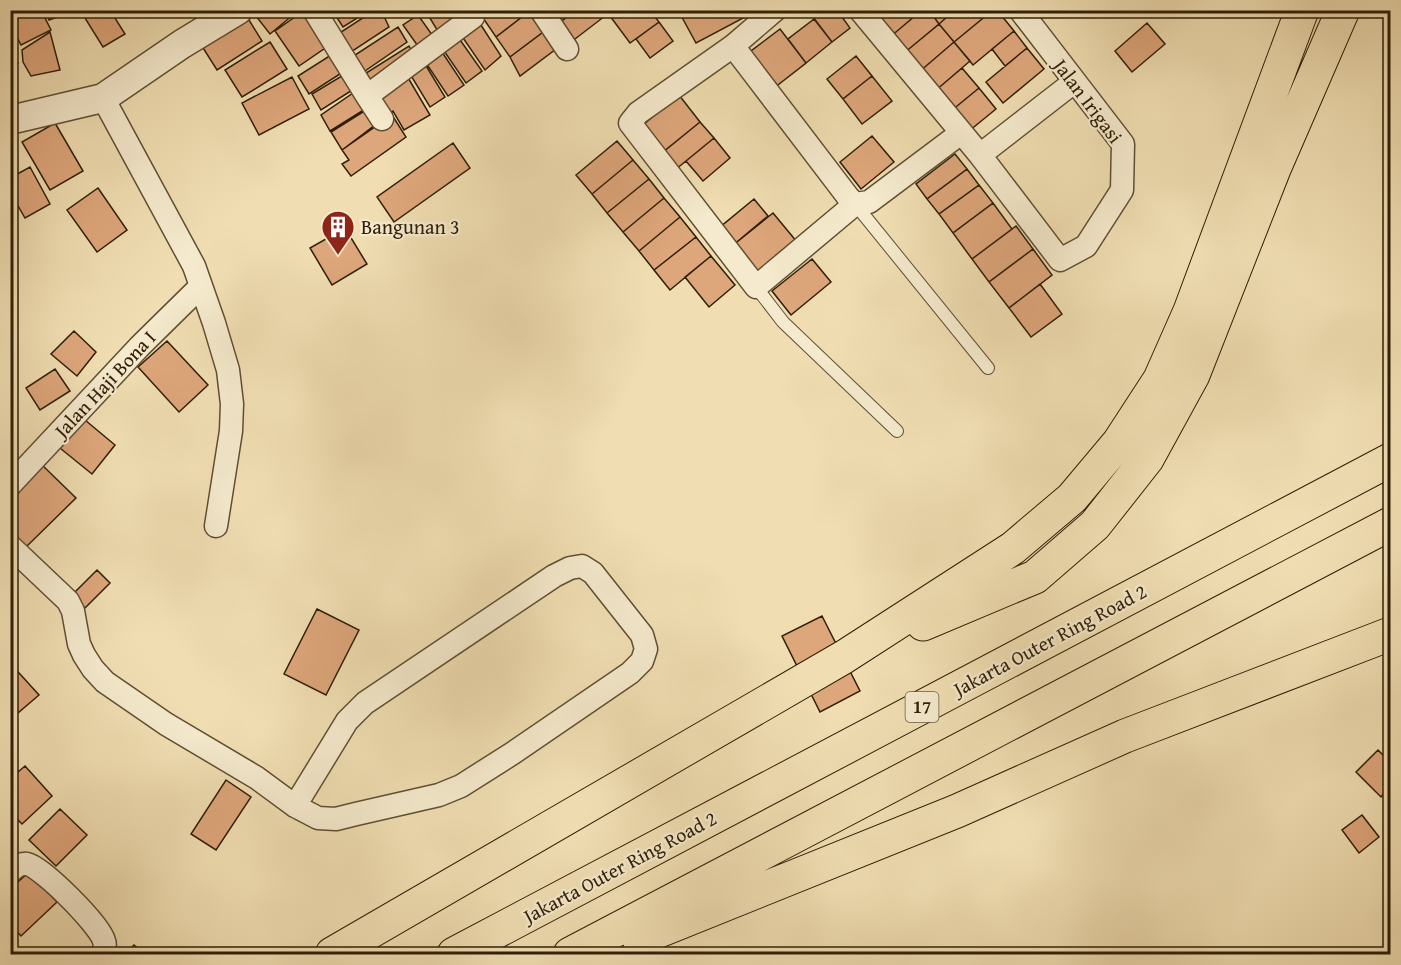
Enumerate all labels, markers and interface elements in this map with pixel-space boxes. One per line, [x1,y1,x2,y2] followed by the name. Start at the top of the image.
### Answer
[1045,50,1130,149] street label: Jalan Irigasi
[320,209,356,256] building icon: Bangunan 3
[361,212,460,241] place label: Bangunan 3
[45,324,162,446] street label: Jalan Haji Bona I
[945,576,1152,704] street label: Jakarta Outer Ring Road 2
[906,692,938,722] road number: 17
[515,803,722,931] street label: Jakarta Outer Ring Road 2

